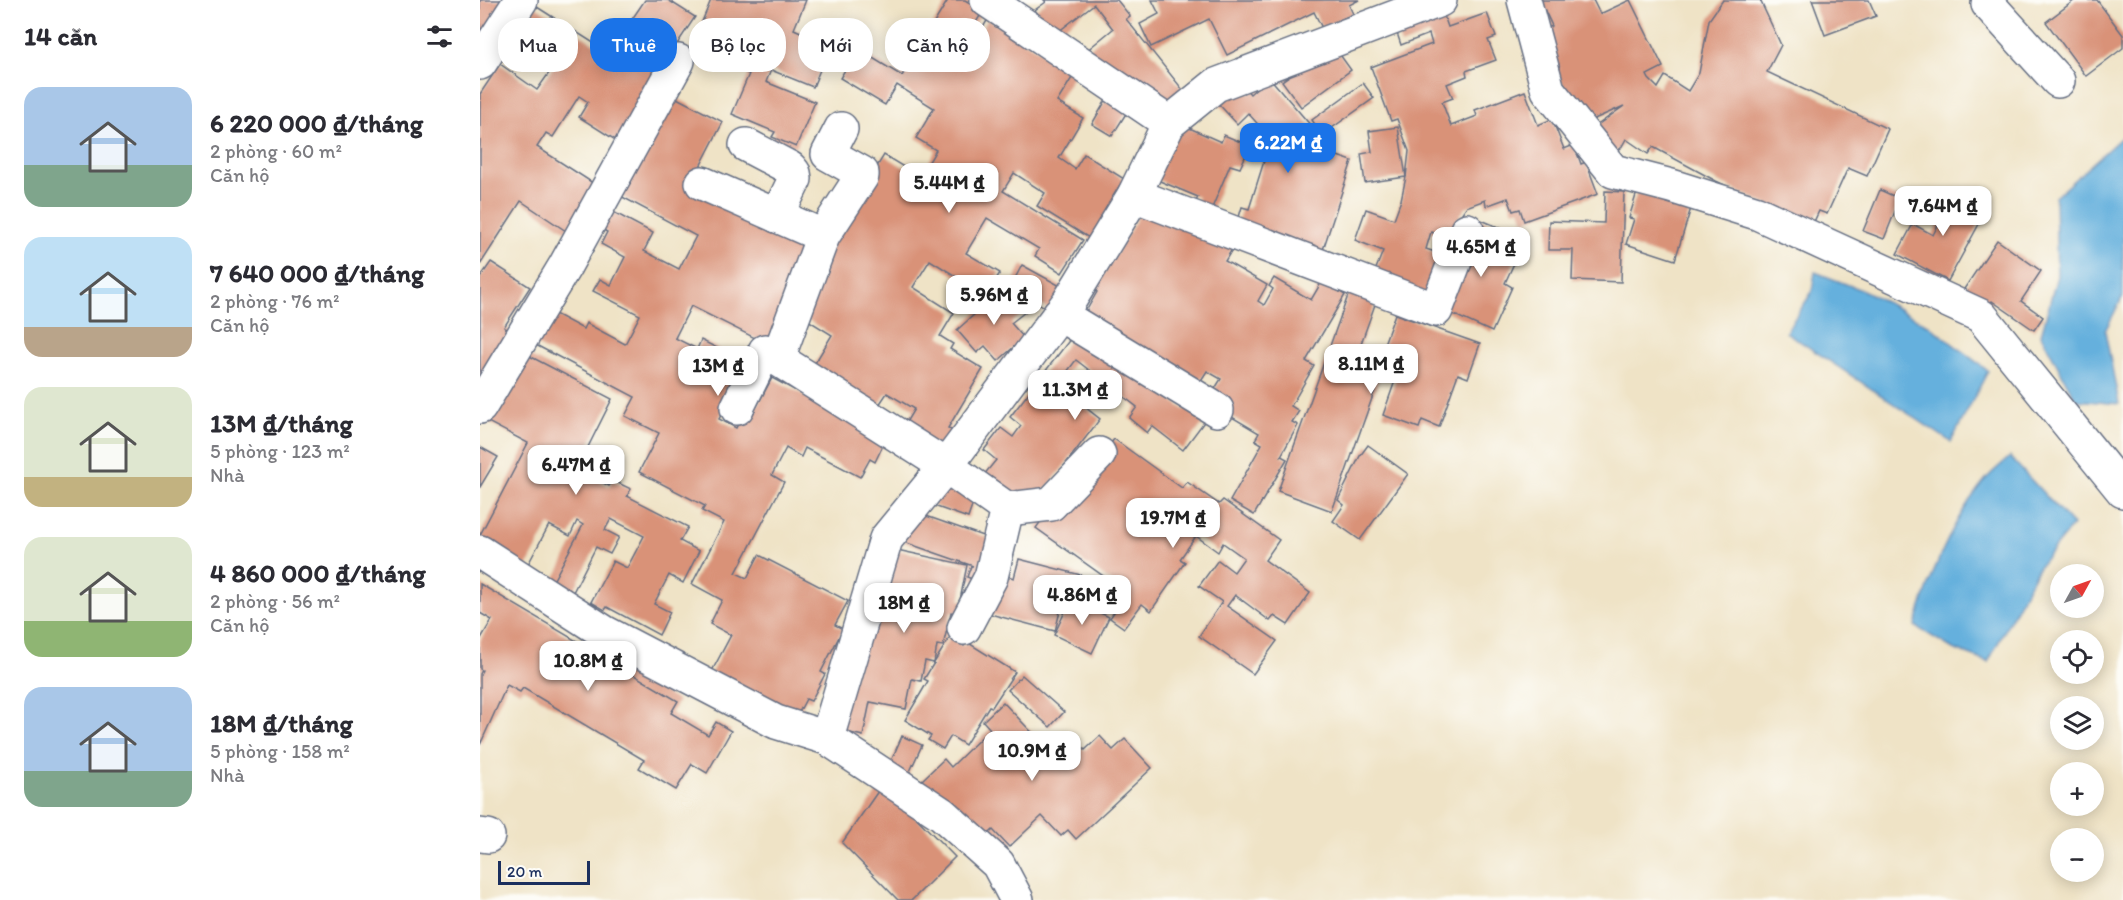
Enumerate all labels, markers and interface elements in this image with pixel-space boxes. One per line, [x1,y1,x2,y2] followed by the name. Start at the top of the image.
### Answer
[498,18,578,72] chip: Mua
[590,18,677,72] chip: Thuê
[689,18,786,72] chip: Bộ lọc
[798,18,873,72] chip: Mới
[885,18,990,72] chip: Căn hộ
[24,20,97,52] text: 14 căn
[423,20,456,53] icon: filters
[210,107,423,139] text: 6 220 000 ₫/tháng
[72,111,144,183] icon: home
[1233,123,1343,174] pin: 6.22M ₫
[1254,130,1322,154] text: 6.22M ₫
[210,139,342,163] text: 2 phòng · 60 m²
[210,163,270,187] text: Căn hộ
[894,163,1004,214] pin: 5.44M ₫
[914,170,985,194] text: 5.44M ₫
[1888,186,1998,237] pin: 7.64M ₫
[1909,193,1977,217] text: 7.64M ₫
[1426,227,1536,278] pin: 4.65M ₫
[1446,234,1516,258] text: 4.65M ₫
[210,257,424,289] text: 7 640 000 ₫/tháng
[72,261,144,333] icon: home
[939,275,1049,326] pin: 5.96M ₫
[960,282,1028,306] text: 5.96M ₫
[210,289,340,313] text: 2 phòng · 76 m²
[210,313,270,337] text: Căn hộ
[1316,344,1426,395] pin: 8.11M ₫
[676,346,760,397] pin: 13M ₫
[1338,351,1404,375] text: 8.11M ₫
[692,353,744,377] text: 13M ₫
[1020,370,1130,421] pin: 11.3M ₫
[1042,377,1108,401] text: 11.3M ₫
[210,407,353,439] text: 13M ₫/tháng
[72,411,144,483] icon: home
[210,439,350,463] text: 5 phòng · 123 m²
[521,445,631,496] pin: 6.47M ₫
[542,452,610,476] text: 6.47M ₫
[210,463,245,487] text: Nhà
[1118,498,1228,549] pin: 19.7M ₫
[1140,505,1206,529] text: 19.7M ₫
[210,557,426,589] text: 4 860 000 ₫/tháng
[72,561,144,633] icon: home
[2050,564,2104,618] north arrow
[2050,564,2104,882] map controls
[1027,575,1137,626] pin: 4.86M ₫
[1047,582,1117,606] text: 4.86M ₫
[862,583,946,634] pin: 18M ₫
[210,589,340,613] text: 2 phòng · 56 m²
[878,590,930,614] text: 18M ₫
[210,613,270,637] text: Căn hộ
[2050,630,2104,684] button: locate
[533,641,643,692] pin: 10.8M ₫
[553,648,623,672] text: 10.8M ₫
[2050,696,2104,750] button: layers
[210,707,353,739] text: 18M ₫/tháng
[72,711,144,783] icon: home
[977,731,1087,782] pin: 10.9M ₫
[998,738,1066,762] text: 10.9M ₫
[210,739,350,763] text: 5 phòng · 158 m²
[2050,762,2104,816] button: +
[210,763,245,787] text: Nhà
[2050,828,2104,882] button: −
[498,858,590,886] scale bar
[507,862,542,881] text: 20 m

